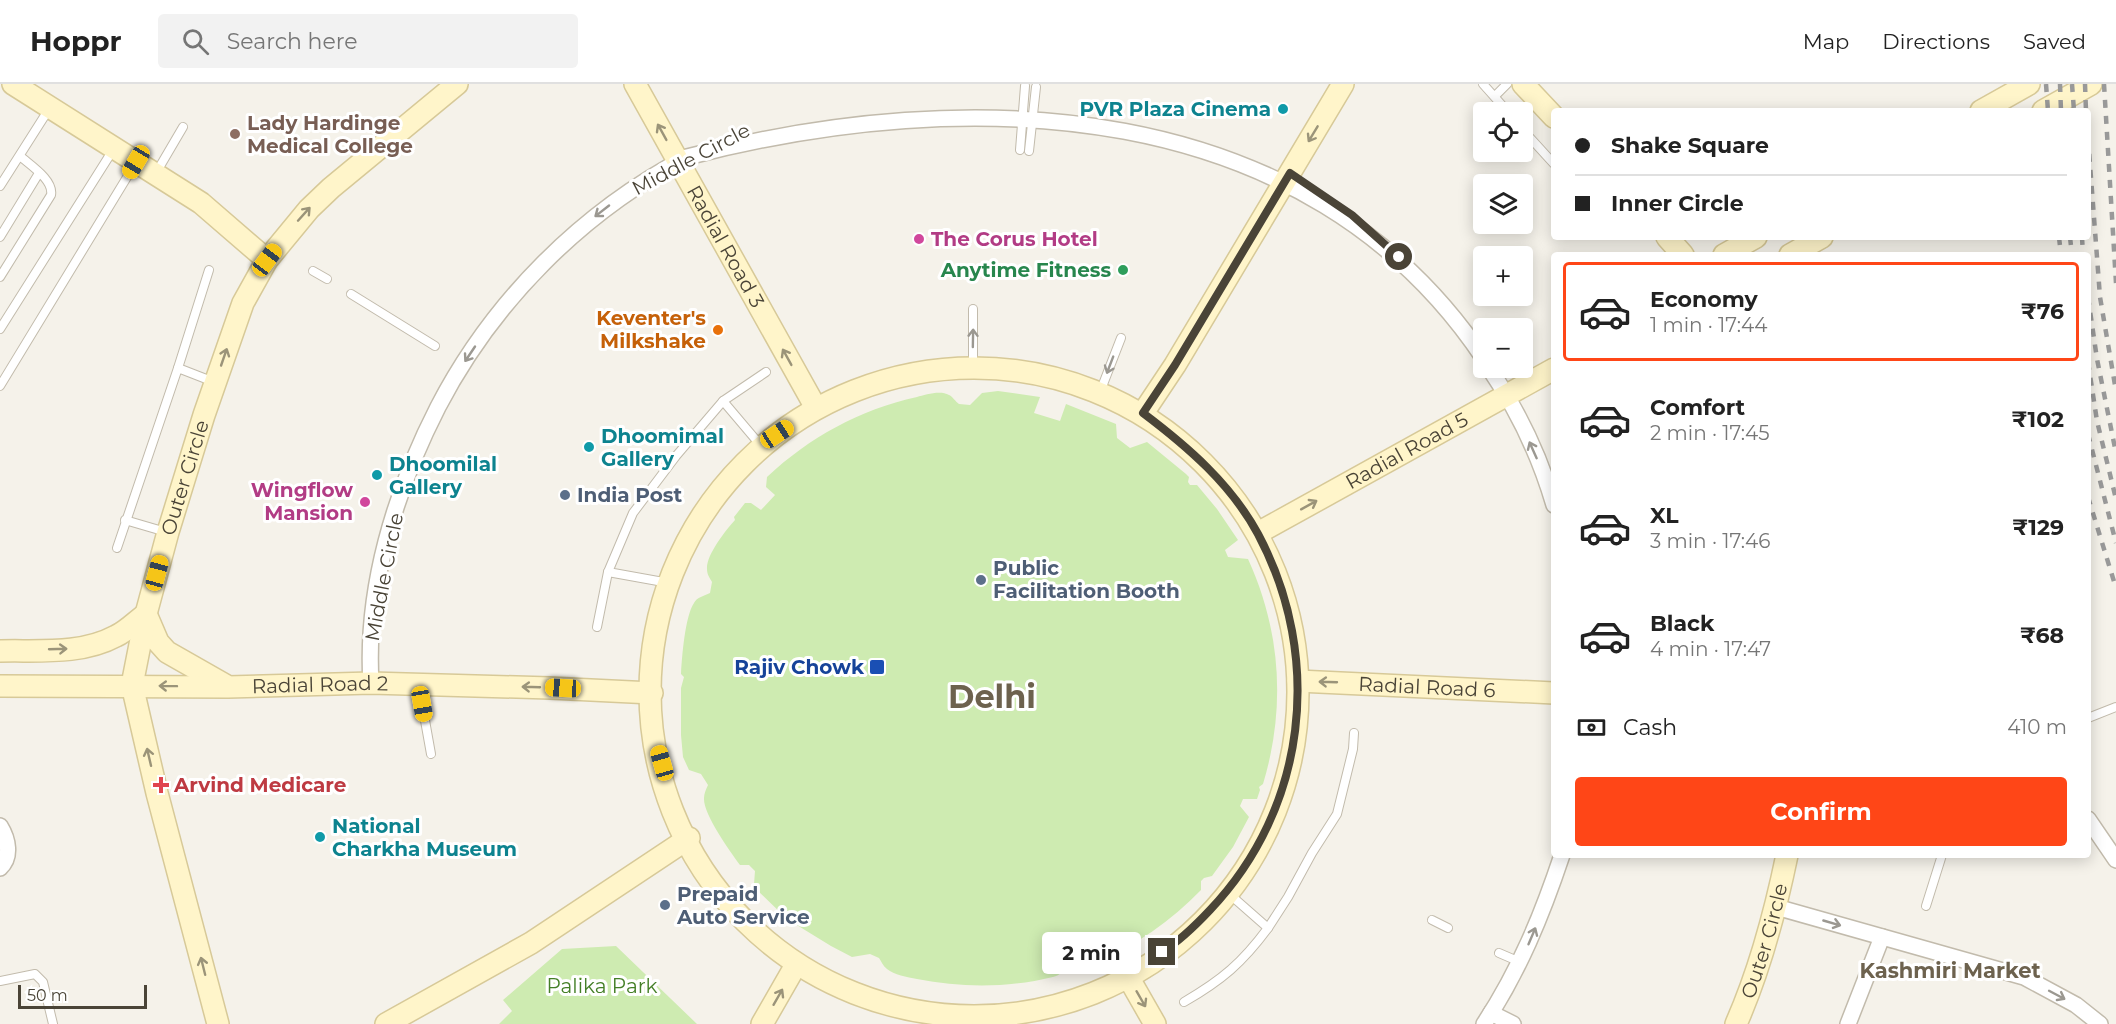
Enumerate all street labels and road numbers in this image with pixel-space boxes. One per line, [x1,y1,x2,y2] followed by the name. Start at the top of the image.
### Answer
[628,118,754,200] street label: Middle Circle
[682,181,769,312] street label: Radial Road 3
[1341,407,1472,494] street label: Radial Road 5
[156,417,214,538] street label: Outer Circle
[360,511,408,643] street label: Middle Circle
[251,671,389,698] street label: Radial Road 2
[1358,672,1496,702] street label: Radial Road 6
[1736,881,1793,1002] street label: Outer Circle

